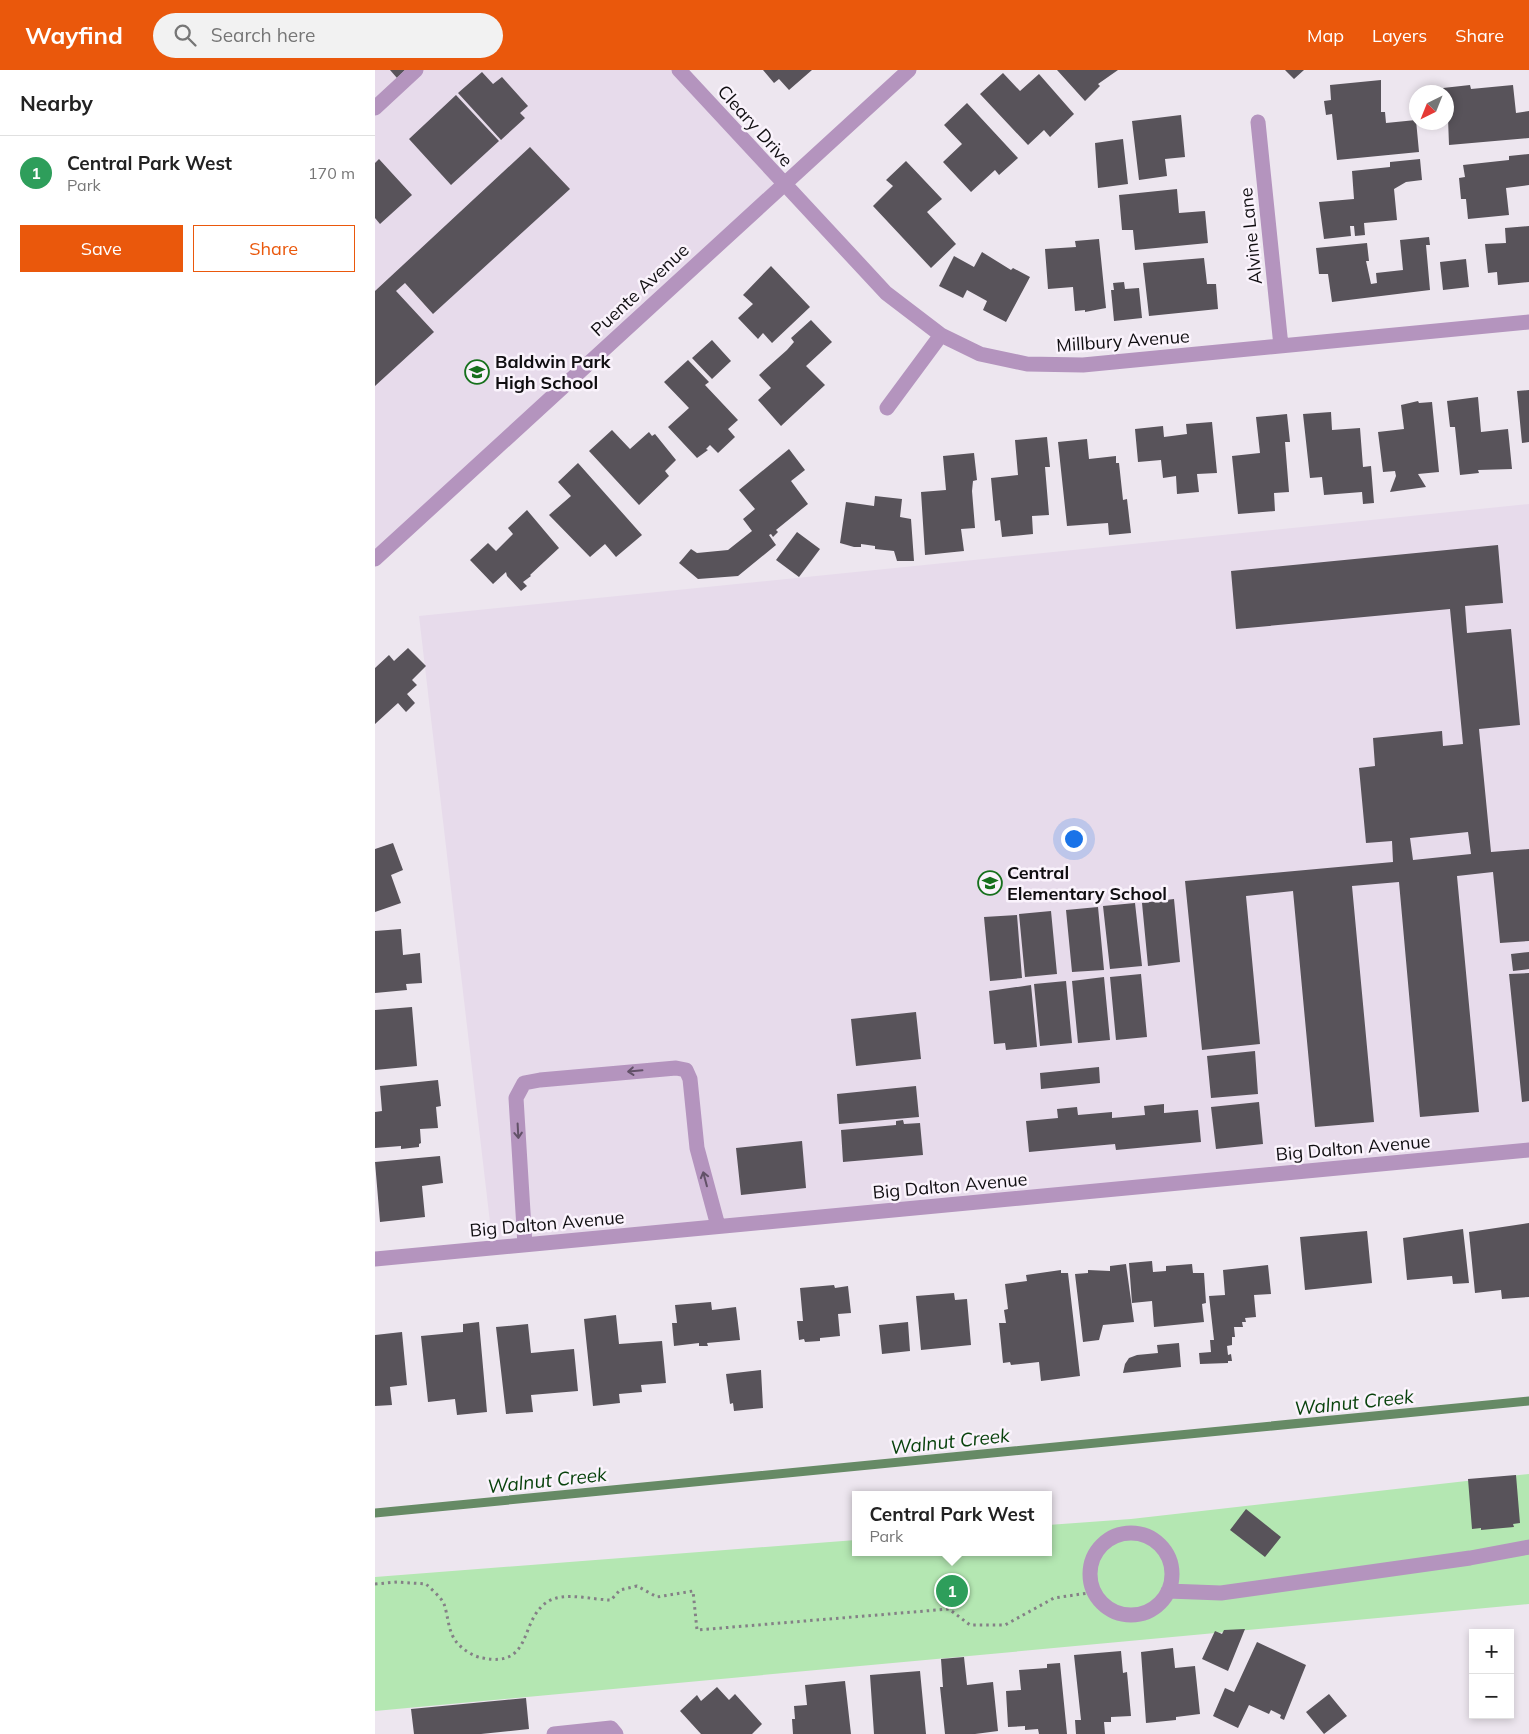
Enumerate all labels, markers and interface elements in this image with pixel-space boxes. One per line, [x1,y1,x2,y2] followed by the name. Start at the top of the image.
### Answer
[153,13,503,58] search box
[25,20,123,50] text: Wayfind
[171,21,199,49] icon: search
[211,23,315,47] text: Search here
[1307,24,1344,47] text: Map
[1372,24,1427,47] text: Layers
[1455,24,1504,47] text: Share
[713,80,798,171] street label: Cleary Drive
[1409,85,1454,130] north arrow
[20,90,93,116] text: Nearby
[67,151,232,175] text: Central Park West
[31,163,41,183] text: 1
[308,163,355,183] text: 170 m
[67,175,101,195] text: Park
[1234,186,1267,286] street label: Alvine Lane
[20,225,183,272] button: Save
[193,225,355,272] button: Share
[586,238,693,341] street label: Puente Avenue
[1056,324,1190,357] street label: Millbury Avenue
[495,350,612,394] place label: Baldwin Park High School
[464,359,490,385] school or university icon: Baldwin Park High School
[1061,826,1087,852] your location
[1007,861,1167,905] place label: Central Elementary School
[977,870,1003,896] school or university icon: Central Elementary School
[628,1067,644,1076] one-way arrow
[513,1123,522,1139] one-way arrow
[1275,1129,1431,1166] street label: Big Dalton Avenue
[872,1167,1028,1204] street label: Big Dalton Avenue
[700,1172,709,1188] one-way arrow
[469,1205,625,1242] street label: Big Dalton Avenue
[1293,1384,1416,1420] water label: Walnut Creek
[889,1423,1012,1459] water label: Walnut Creek
[486,1462,609,1498] water label: Walnut Creek
[852,1491,1052,1556] popup
[869,1502,1035,1526] text: Central Park West
[869,1526,903,1546] text: Park
[936,1572,968,1610] pin: 1
[1469,1629,1514,1719] map controls
[1469,1629,1514,1674] button: +
[1469,1674,1514,1719] button: −

